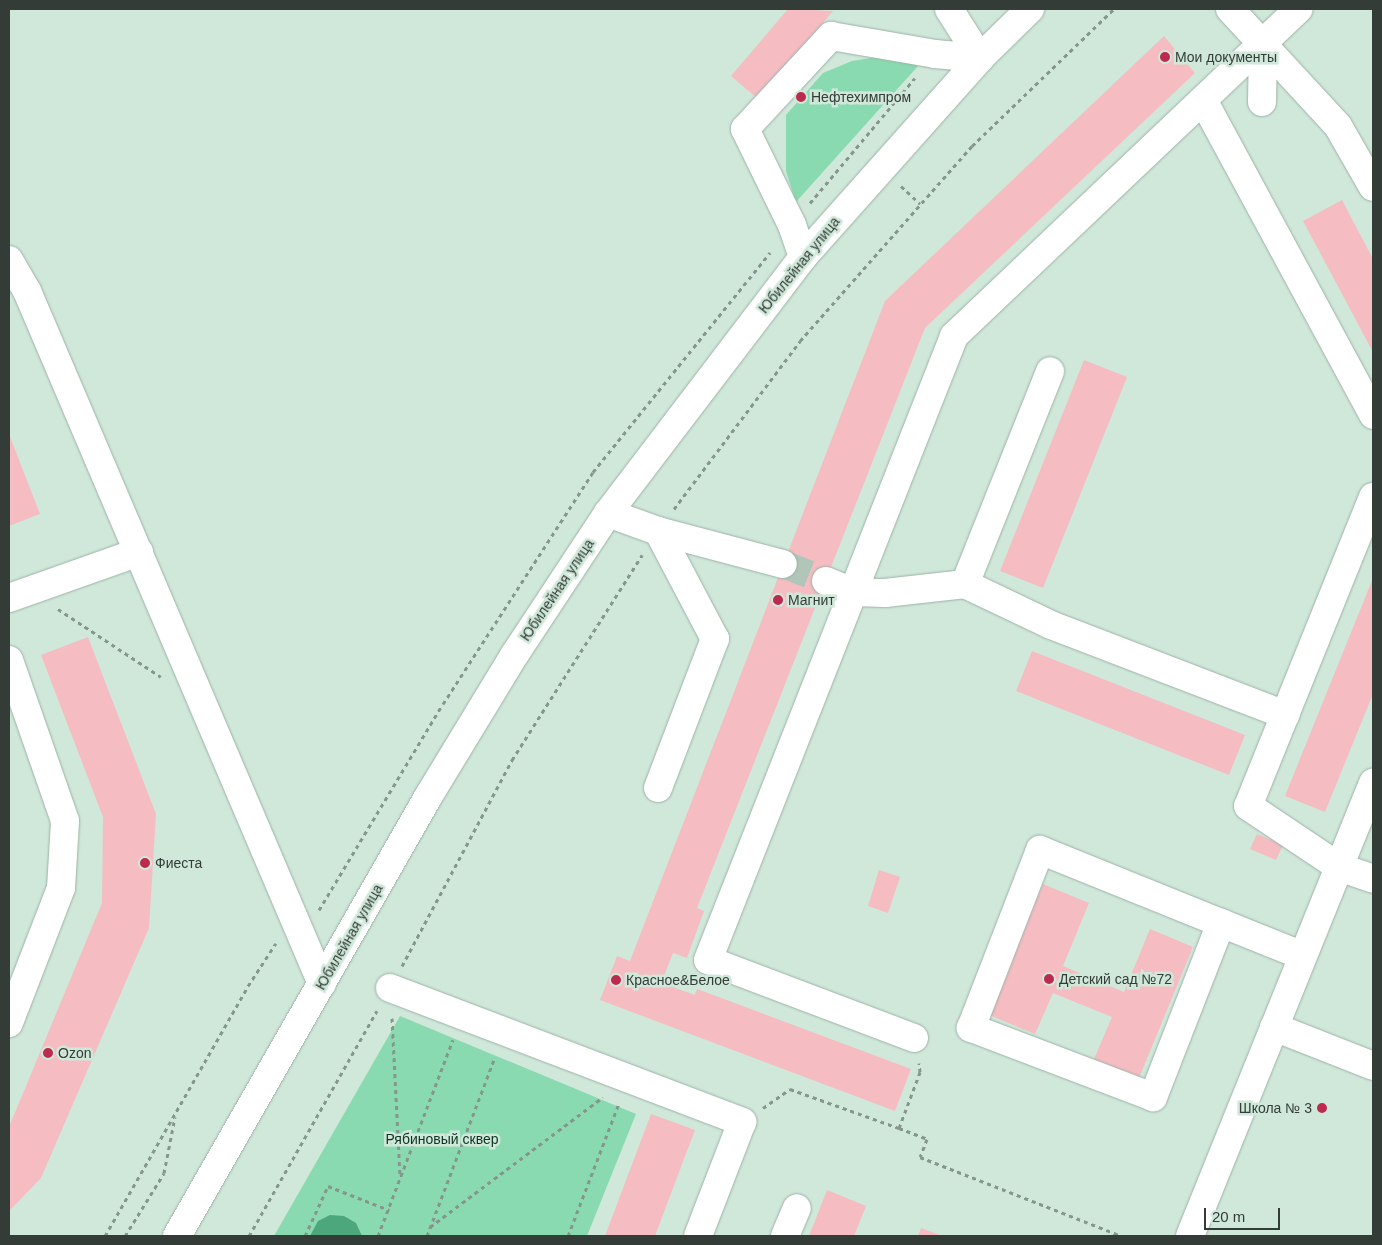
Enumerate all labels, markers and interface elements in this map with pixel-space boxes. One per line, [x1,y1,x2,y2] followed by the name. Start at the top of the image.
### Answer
[1175,49,1277,65] place label: Мои документы
[1159,51,1171,63] marker: Мои документы
[811,89,911,105] place label: Нефтехимпром
[795,91,807,103] marker: Нефтехимпром
[755,213,843,317] street label: Юбилейная улица
[517,536,597,644] street label: Юбилейная улица
[788,592,835,608] place label: Магнит
[772,594,784,606] marker: Магнит
[155,855,202,871] place label: Фиеста
[139,857,151,869] marker: Фиеста
[312,881,386,993] street label: Юбилейная улица
[1059,971,1172,987] place label: Детский сад №72
[626,972,730,988] place label: Красное&Белое
[1043,973,1055,985] marker: Детский сад №72
[610,974,622,986] marker: Красное&Белое
[58,1045,91,1061] place label: Ozon
[42,1047,54,1059] marker: Ozon
[1239,1100,1312,1116] place label: Школа № 3
[1316,1102,1328,1114] marker: Школа № 3
[386,1131,498,1147] park label: Рябиновый сквер
[1207,1198,1283,1230] scale bar
[1212,1208,1245,1225] text: 20 m

